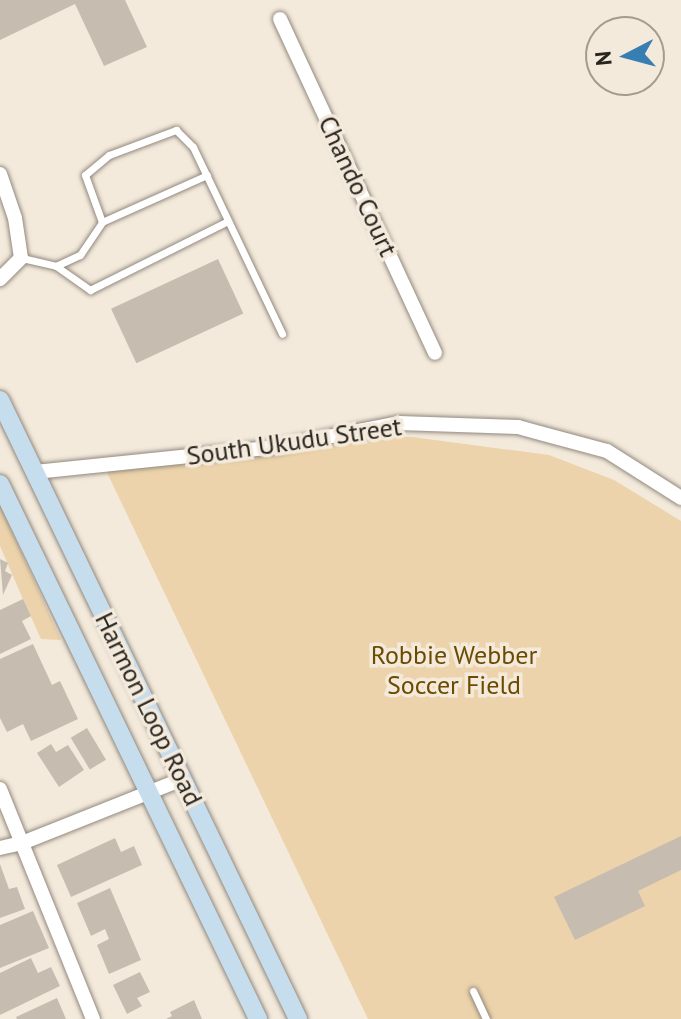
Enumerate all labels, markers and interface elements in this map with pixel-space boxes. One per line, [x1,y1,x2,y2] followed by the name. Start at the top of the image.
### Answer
[585,16,665,96] north arrow
[588,50,618,67] text: N
[312,111,404,261] street label: Chando Court
[185,410,403,472] street label: South Ukudu Street
[89,607,209,811] street label: Harmon Loop Road
[370,639,538,700] park label: Robbie Webber Soccer Field

